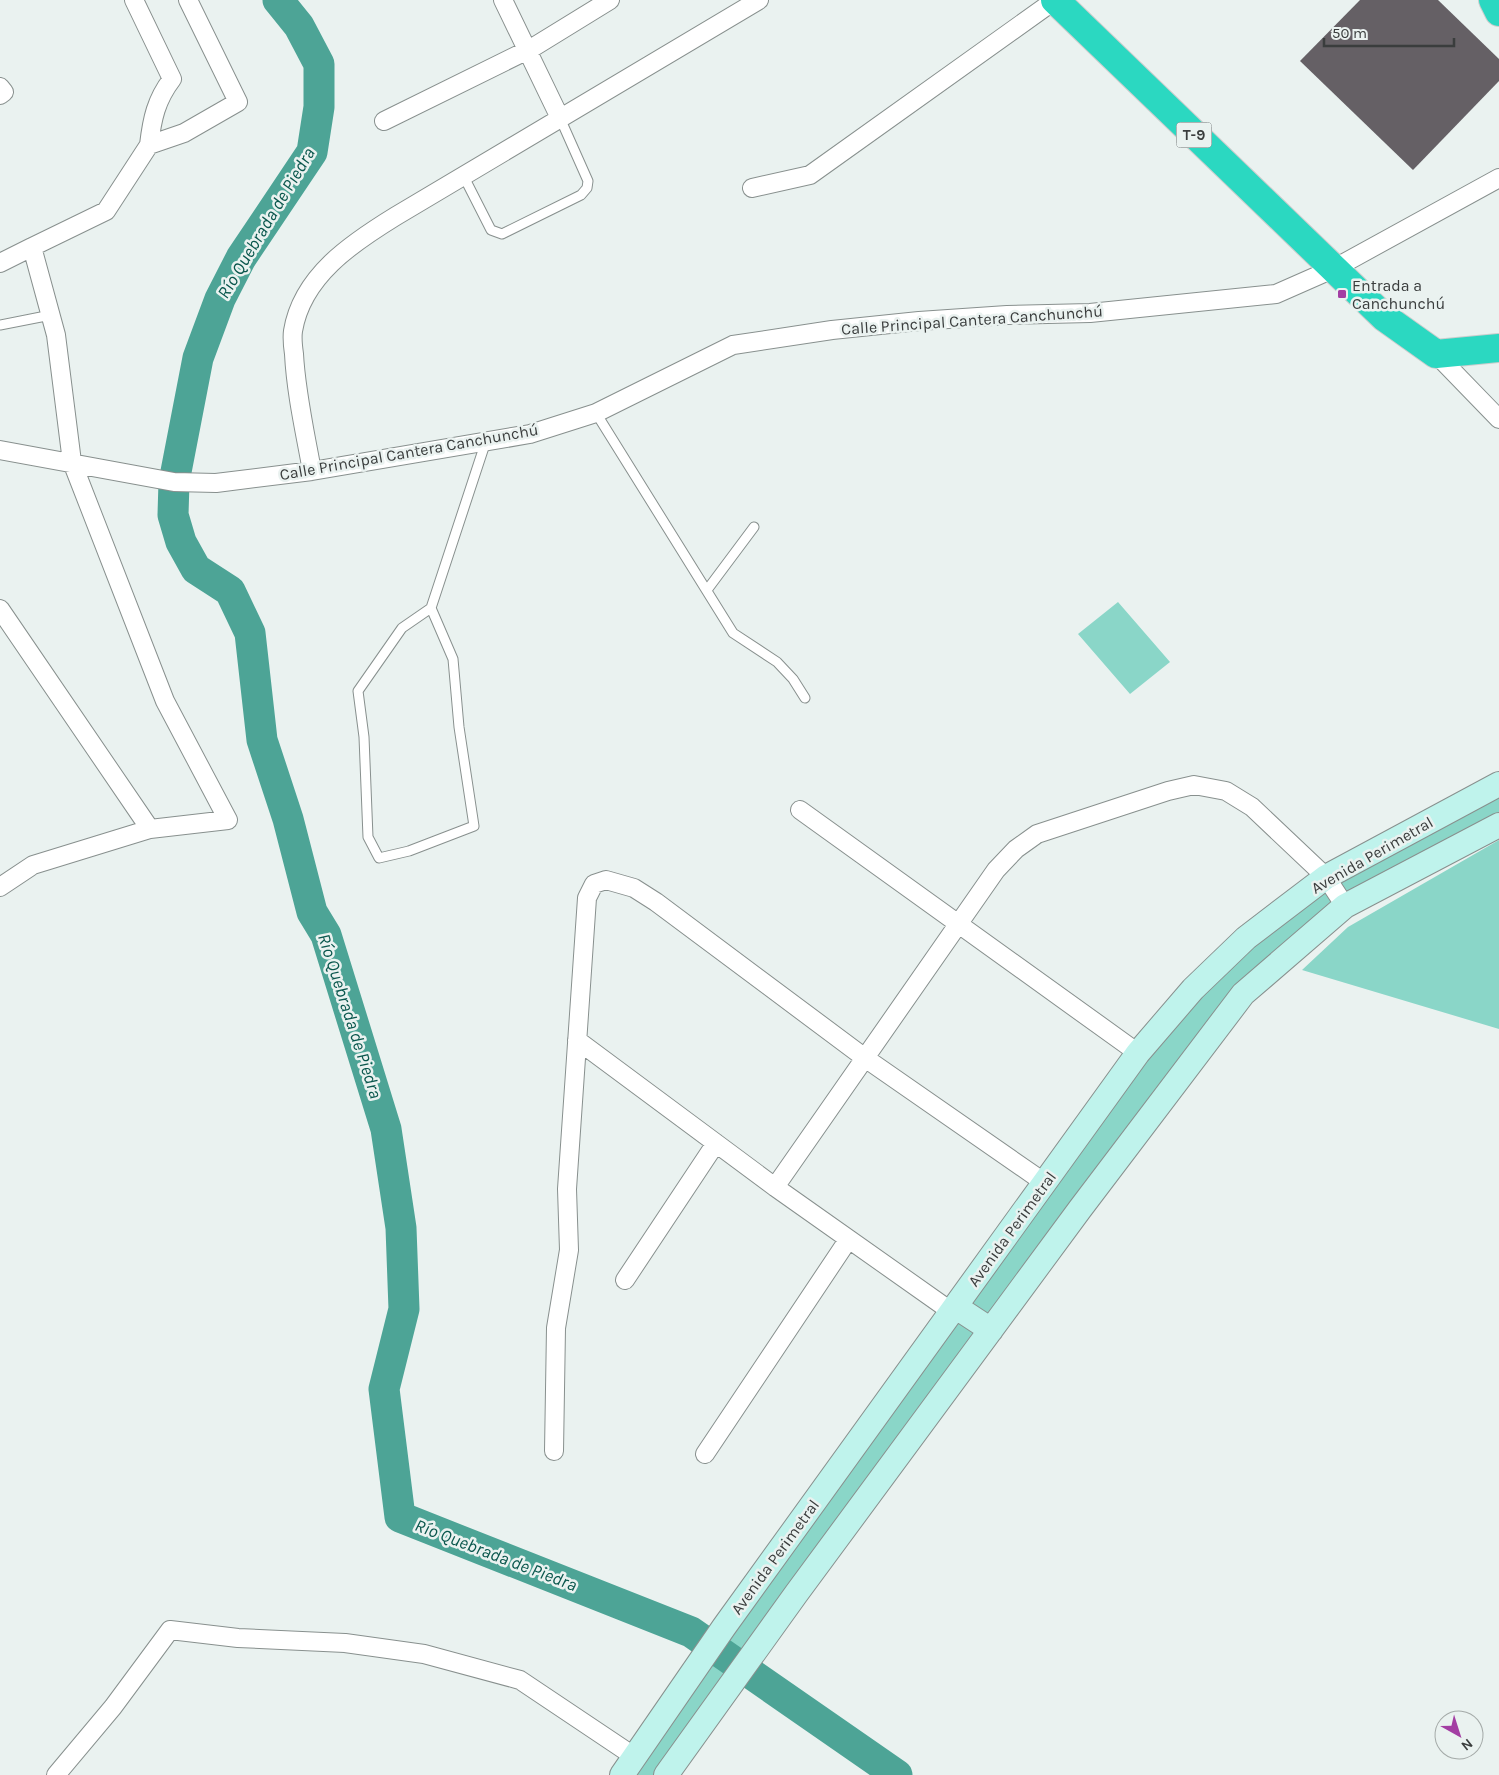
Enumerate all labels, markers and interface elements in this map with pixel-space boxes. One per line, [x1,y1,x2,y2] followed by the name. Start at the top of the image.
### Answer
[1324,15,1454,47] scale bar
[1332,24,1367,42] text: 50 m
[1176,122,1212,148] road number: T-9
[212,143,320,303] water label: Río Quebrada de Piedra
[1352,276,1445,313] place label: Entrada a Canchunchú
[1336,288,1348,300] marker: Entrada a Canchunchú
[841,301,1103,339] street label: Calle Principal Cantera Canchunchú
[278,420,540,484] street label: Calle Principal Cantera Canchunchú
[1308,812,1436,898] street label: Avenida Perimetral
[313,931,387,1101] water label: Río Quebrada de Piedra
[964,1168,1060,1290] street label: Avenida Perimetral
[727,1496,823,1618] street label: Avenida Perimetral
[412,1514,580,1596] water label: Río Quebrada de Piedra
[1434,1710,1484,1760] north arrow
[1458,1735,1476,1754] text: N

